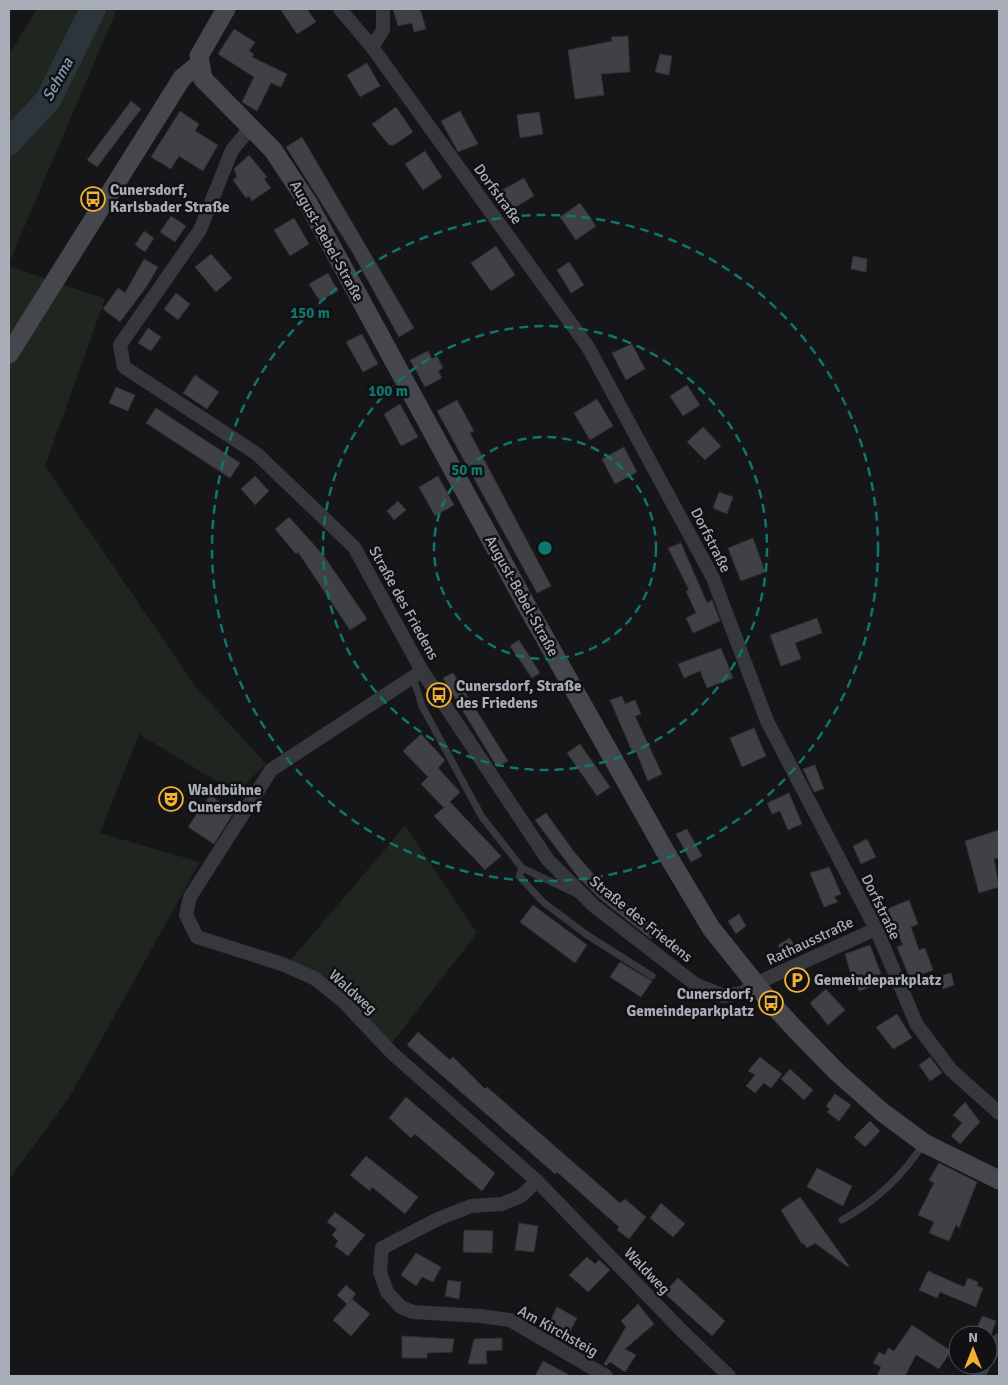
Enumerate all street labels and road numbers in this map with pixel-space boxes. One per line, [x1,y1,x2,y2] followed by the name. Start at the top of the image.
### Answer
[470,160,526,228] street label: Dorfstraße
[286,177,368,305] street label: August-Bebel-Straße
[687,505,735,575] street label: Dorfstraße
[481,532,563,660] street label: August-Bebel-Straße
[365,543,443,663] street label: Straße des Friedens
[858,871,904,943] street label: Dorfstraße
[586,872,696,966] street label: Straße des Friedens
[764,913,856,969] street label: Rathausstraße
[325,966,381,1018] street label: Waldweg
[620,1244,674,1298] street label: Waldweg
[515,1302,601,1361] street label: Am Kirchsteig

